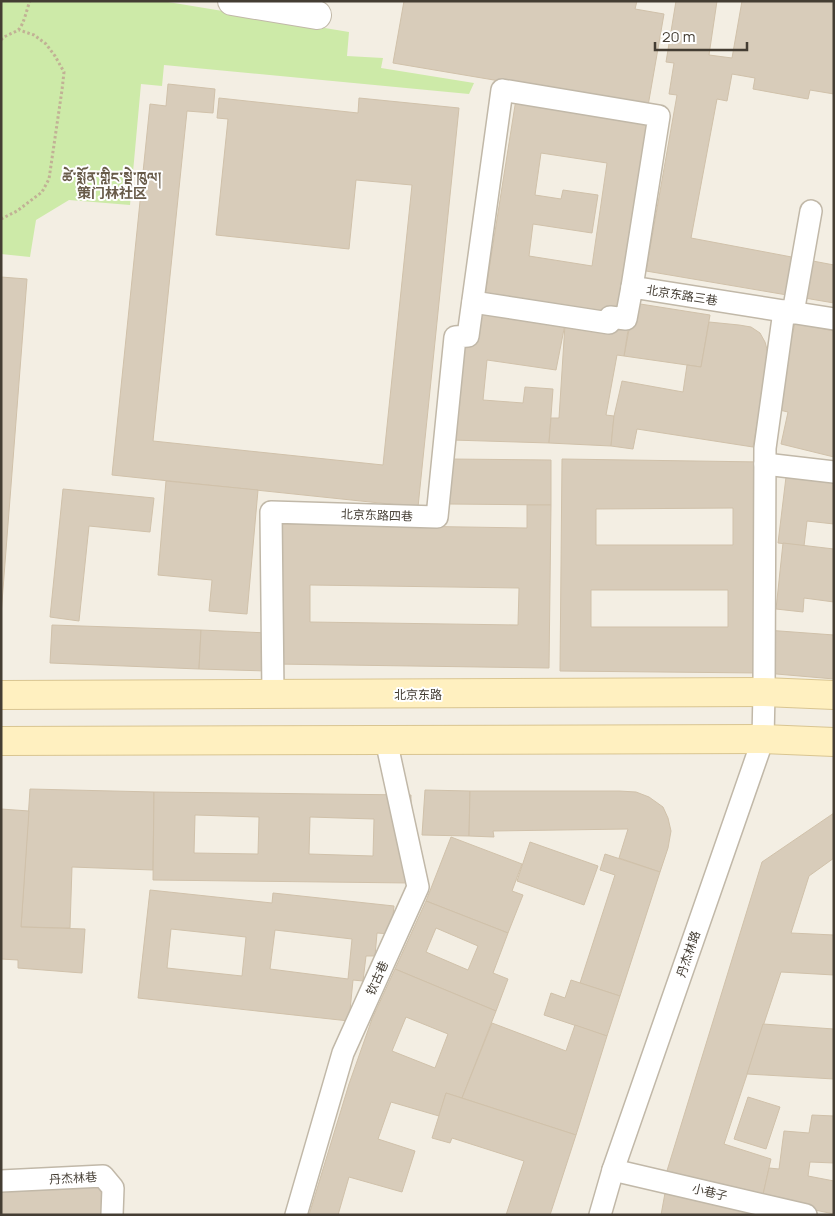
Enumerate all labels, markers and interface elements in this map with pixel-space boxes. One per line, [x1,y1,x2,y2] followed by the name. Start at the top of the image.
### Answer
[655,20,748,52] scale bar
[662,26,695,47] text: 20 m
[62,166,162,202] district label: ཚེ་སྨོན་གླིང་སྡེ་ཁུལ། 策门林社区
[645,281,719,309] street label: 北京东路三巷
[341,505,413,525] street label: 北京东路四巷
[394,686,442,703] street label: 北京东路
[672,929,704,979] street label: 丹杰林路
[362,958,392,998] street label: 钦古巷
[49,1168,97,1188] street label: 丹杰林巷
[691,1180,729,1204] street label: 小巷子

